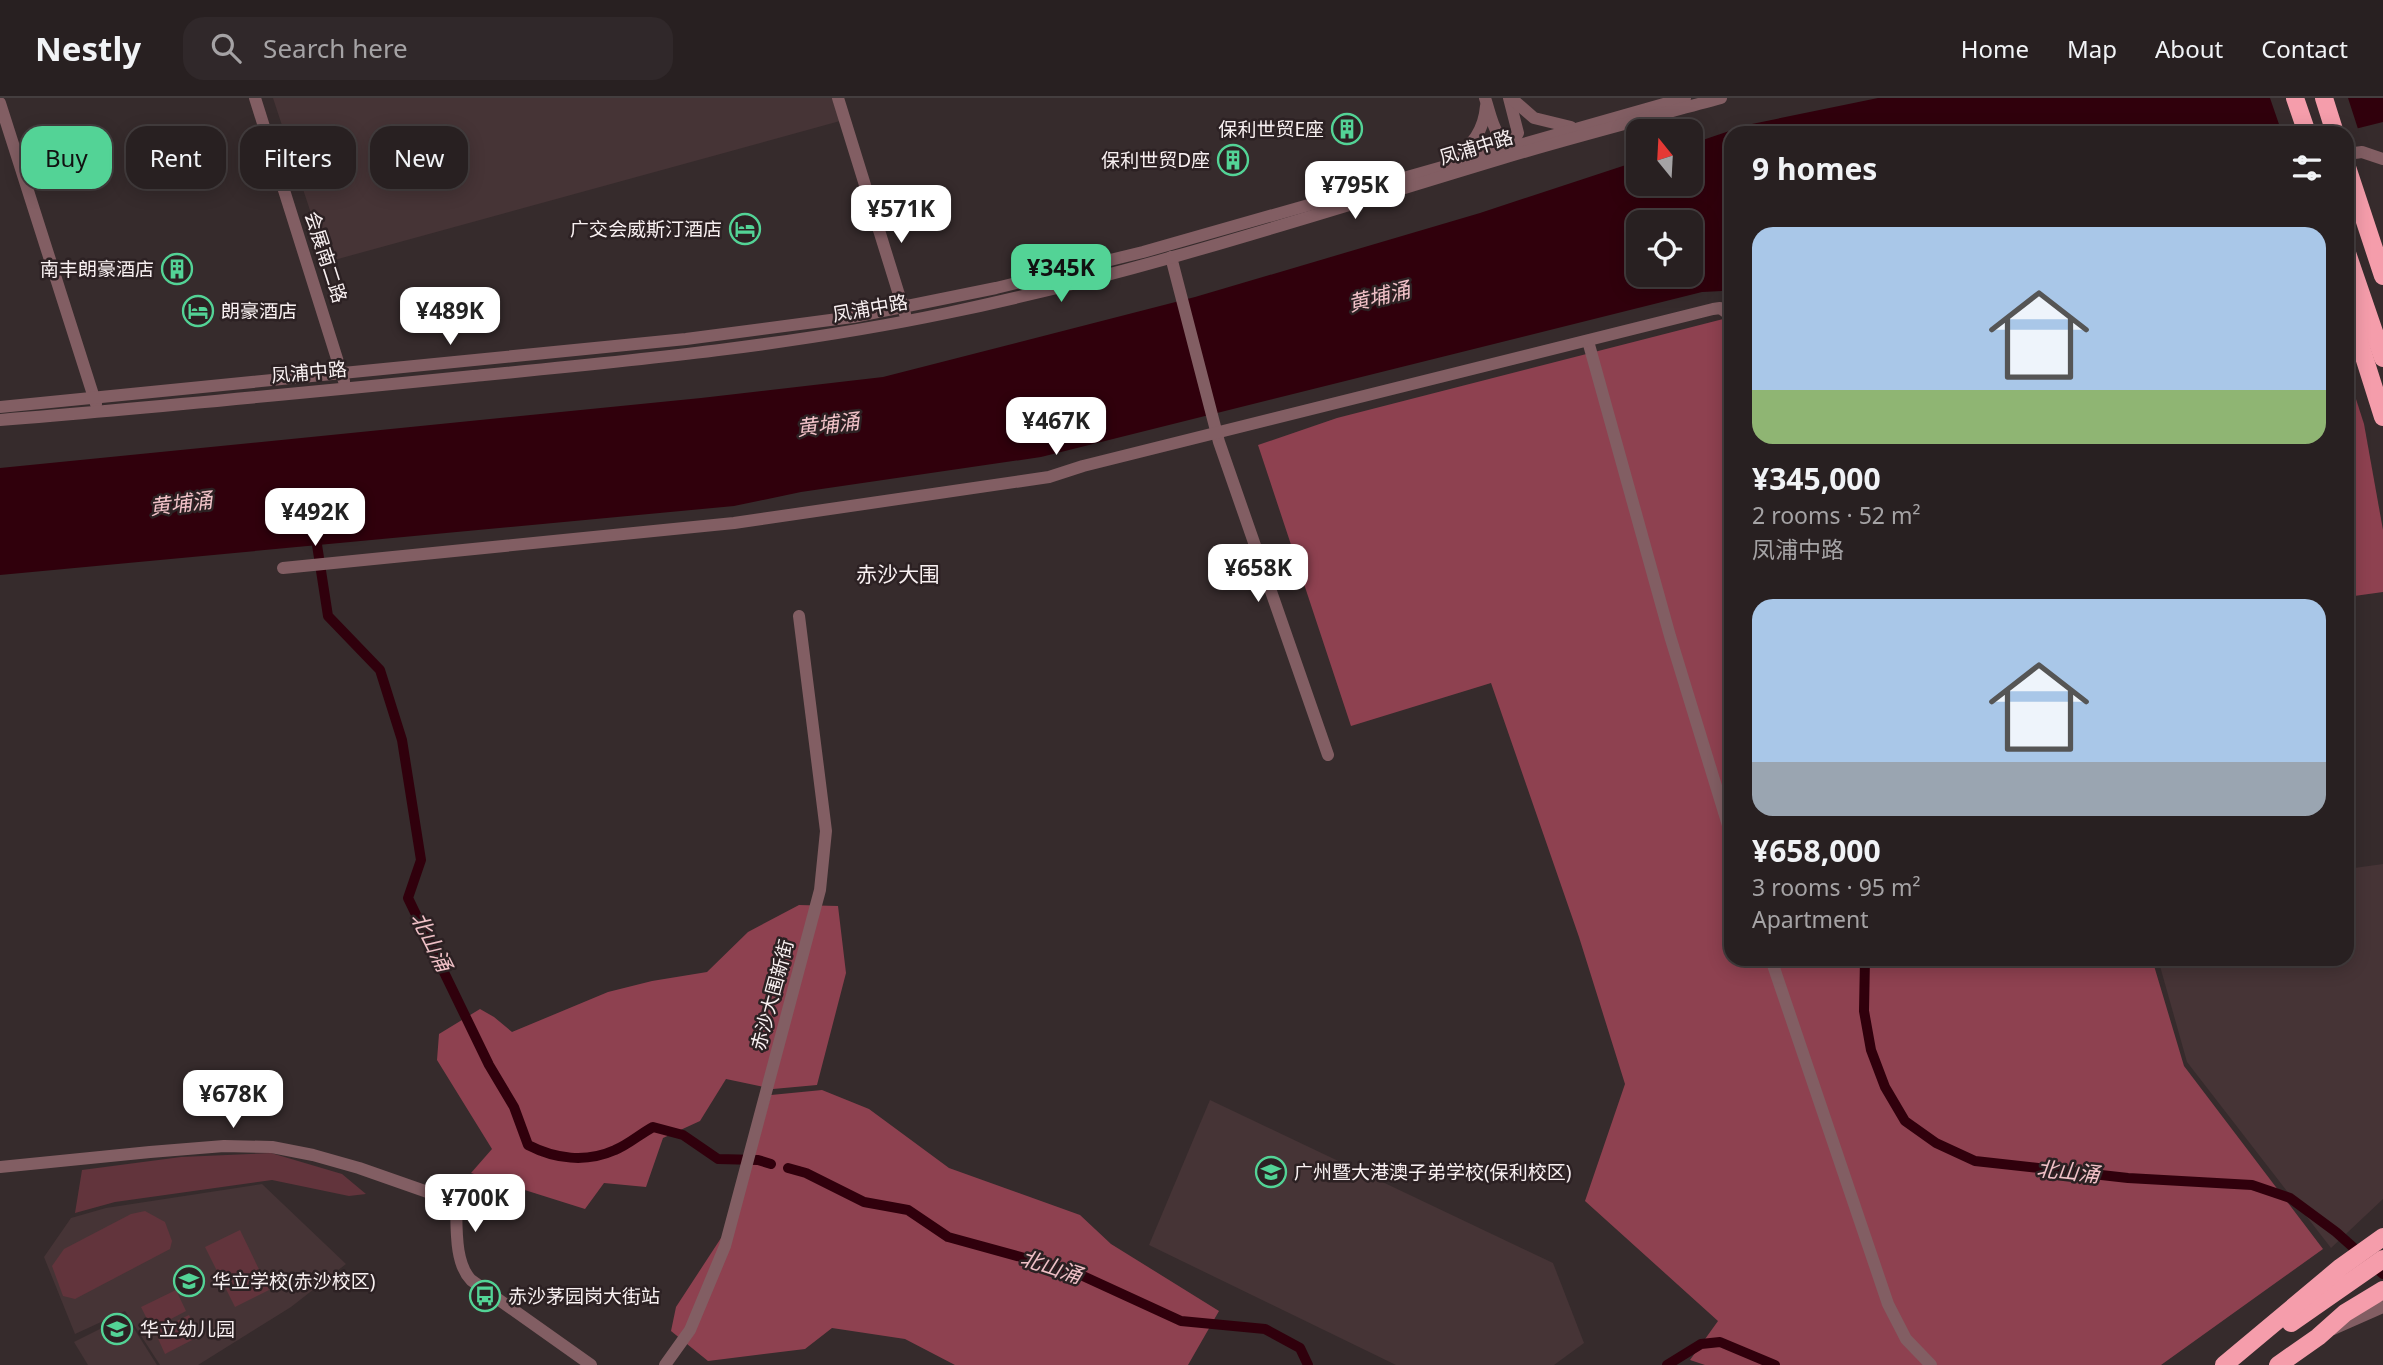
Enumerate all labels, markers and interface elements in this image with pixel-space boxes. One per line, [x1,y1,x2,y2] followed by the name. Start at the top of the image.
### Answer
[183,17,673,80] search box
[35,26,141,71] text: Nestly
[207,29,245,67] icon: search
[263,30,408,66] text: Search here
[1961,32,2029,65] text: Home
[2067,32,2117,65] text: Map
[2155,32,2223,65] text: About
[2261,32,2348,65] text: Contact
[1330,112,1364,146] building icon: 保利世贸E座
[1218,116,1324,142] place label: 保利世贸E座
[1626,119,1703,196] north arrow
[1626,119,1703,287] map controls
[1436,123,1516,171] street label: 凤浦中路
[21,126,112,189] chip: Buy
[126,126,226,189] chip: Rent
[240,126,356,189] chip: Filters
[370,126,468,189] chip: New
[1216,143,1250,177] building icon: 保利世贸D座
[1101,147,1210,173] place label: 保利世贸D座
[1752,148,1877,189] text: 9 homes
[2288,149,2326,187] icon: filters
[1306,162,1404,221] pin: ¥795K
[1321,168,1389,200] text: ¥795K
[852,186,950,245] pin: ¥571K
[867,192,935,224] text: ¥571K
[299,208,353,306] street label: 会展南二路
[1626,210,1703,287] button: locate
[728,212,762,246] hotel icon: 广交会威斯汀酒店
[570,216,722,242] place label: 广交会威斯汀酒店
[1012,244,1110,304] pin: ¥345K
[1027,251,1095,283] text: ¥345K
[160,252,194,286] building icon: 南丰朗豪酒店
[40,256,154,282] place label: 南丰朗豪酒店
[1976,272,2102,398] icon: home
[1345,274,1415,317] water label: 黄埔涌
[401,288,499,347] pin: ¥489K
[830,289,910,327] street label: 凤浦中路
[181,294,215,328] hotel icon: 朗豪酒店
[416,294,484,326] text: ¥489K
[221,298,297,324] place label: 朗豪酒店
[270,356,348,388] street label: 凤浦中路
[1007,398,1105,457] pin: ¥467K
[1022,404,1090,436] text: ¥467K
[795,406,863,442] water label: 黄埔涌
[1752,458,1881,499] text: ¥345,000
[148,485,216,521] water label: 黄埔涌
[266,489,364,548] pin: ¥492K
[281,495,349,527] text: ¥492K
[1752,499,1921,531] text: 2 rooms · 52 m²
[1752,533,1844,565] text: 凤浦中路
[1209,545,1307,604] pin: ¥658K
[1224,551,1292,583] text: ¥658K
[856,560,940,588] district label: 赤沙大围
[1976,644,2102,770] icon: home
[1752,830,1881,871] text: ¥658,000
[1752,871,1921,903] text: 3 rooms · 95 m²
[1752,903,1869,935] text: Apartment
[405,907,460,978] water label: 北山涌
[745,937,799,1053] street label: 赤沙大围新街
[184,1070,282,1130] pin: ¥678K
[199,1077,267,1109] text: ¥678K
[2035,1154,2103,1188] water label: 北山涌
[1254,1155,1288,1189] school or university icon: 广州暨大港澳子弟学校(保利校区)
[1294,1159,1571,1185] place label: 广州暨大港澳子弟学校(保利校区)
[426,1174,524,1234] pin: ¥700K
[441,1181,509,1213] text: ¥700K
[1017,1243,1087,1290] water label: 北山涌
[172,1264,206,1298] school or university icon: 华立学校(赤沙校区)
[212,1268,375,1294] place label: 华立学校(赤沙校区)
[468,1279,502,1313] bus stop icon: 赤沙茅园岗大街站
[508,1283,660,1309] place label: 赤沙茅园岗大街站
[100,1312,134,1346] school or university icon: 华立幼儿园
[140,1316,235,1342] place label: 华立幼儿园

